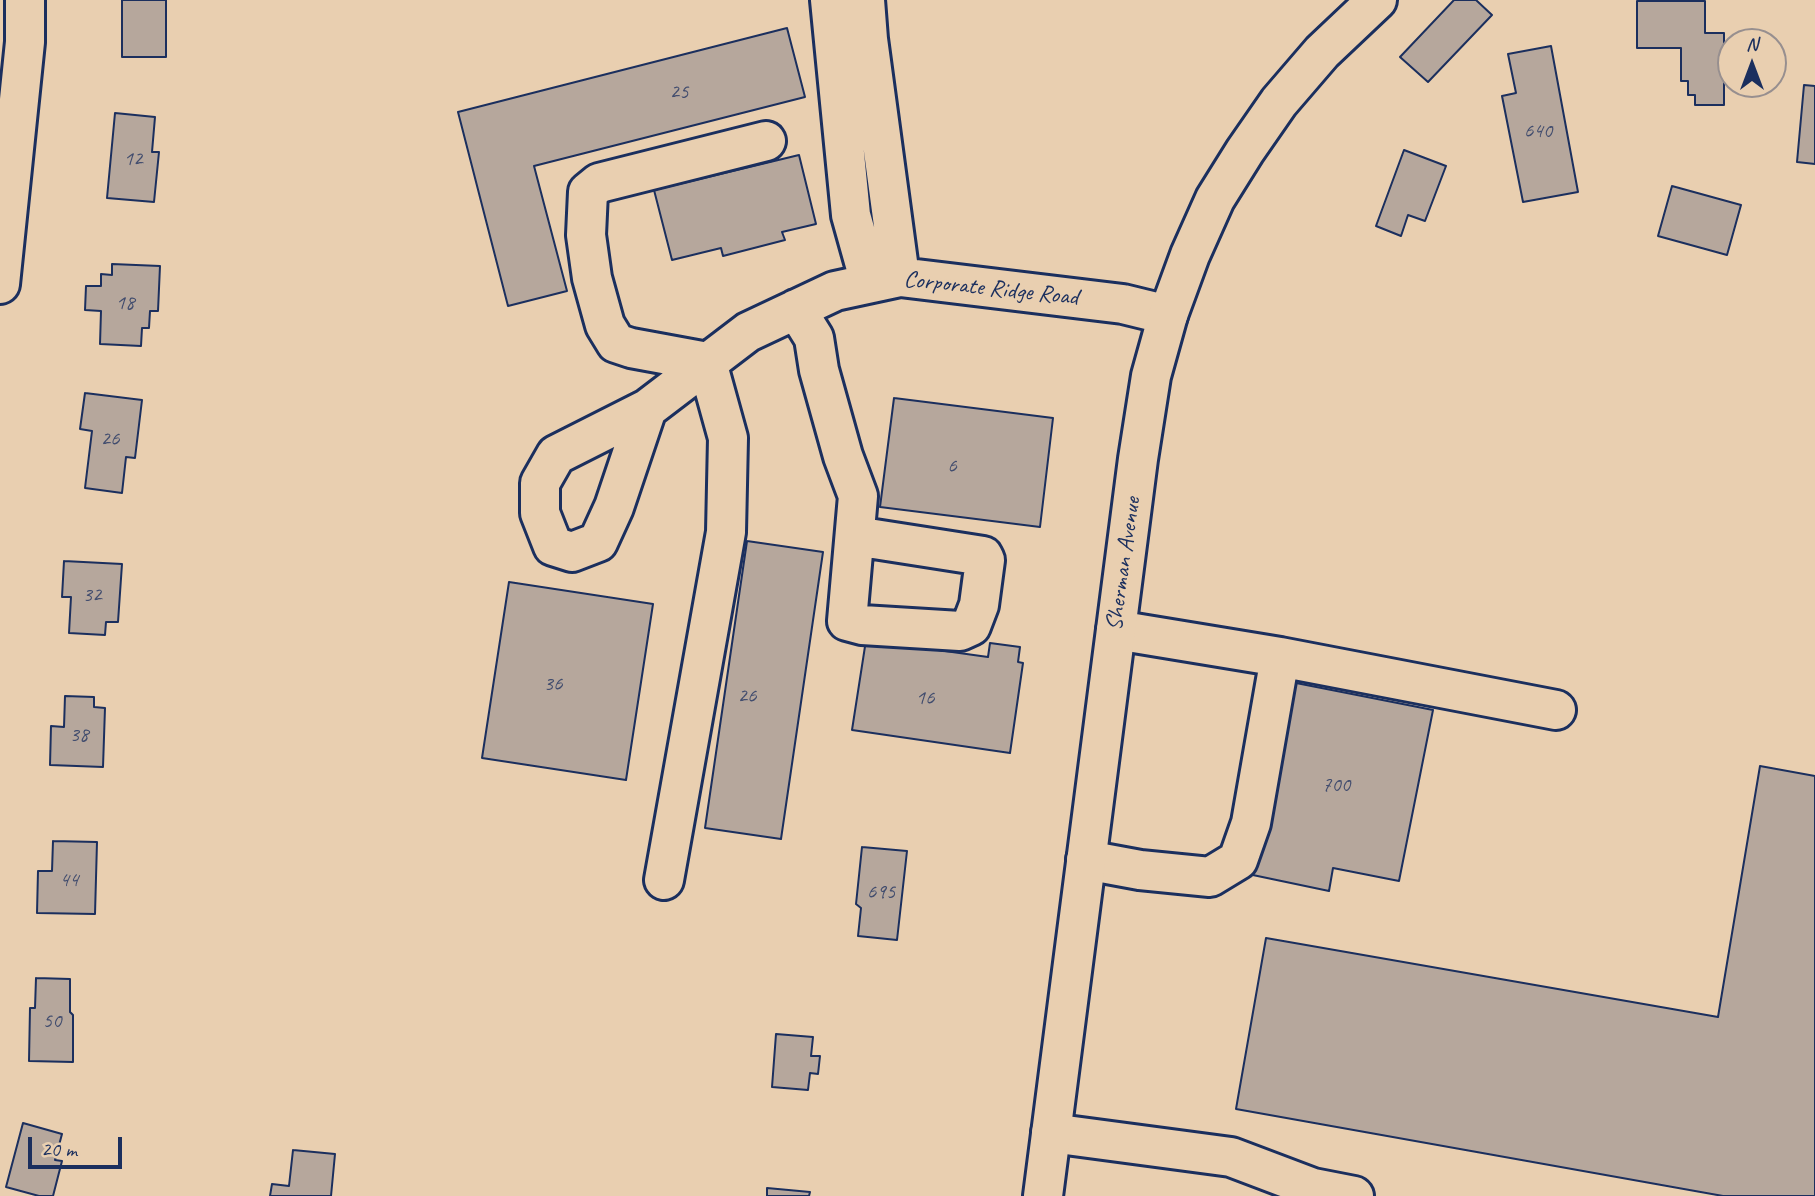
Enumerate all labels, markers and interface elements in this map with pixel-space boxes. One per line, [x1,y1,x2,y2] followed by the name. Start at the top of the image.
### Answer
[1717,28,1787,98] north arrow
[1746,32,1758,56] text: N
[670,79,688,105] house number: 25
[1524,118,1552,144] house number: 640
[124,146,142,172] house number: 12
[902,266,1080,312] street label: Corporate Ridge Road
[116,290,134,316] house number: 18
[101,426,119,452] house number: 26
[947,453,957,479] house number: 6
[1100,495,1148,633] street label: Sherman Avenue
[83,582,101,608] house number: 32
[544,671,562,697] house number: 36
[738,683,756,709] house number: 26
[916,685,934,711] house number: 16
[70,722,88,748] house number: 38
[1322,772,1350,798] house number: 700
[60,867,78,893] house number: 44
[867,879,895,905] house number: 695
[43,1008,61,1034] house number: 50
[32,1122,126,1166] scale bar
[41,1136,77,1162] text: 20 m

